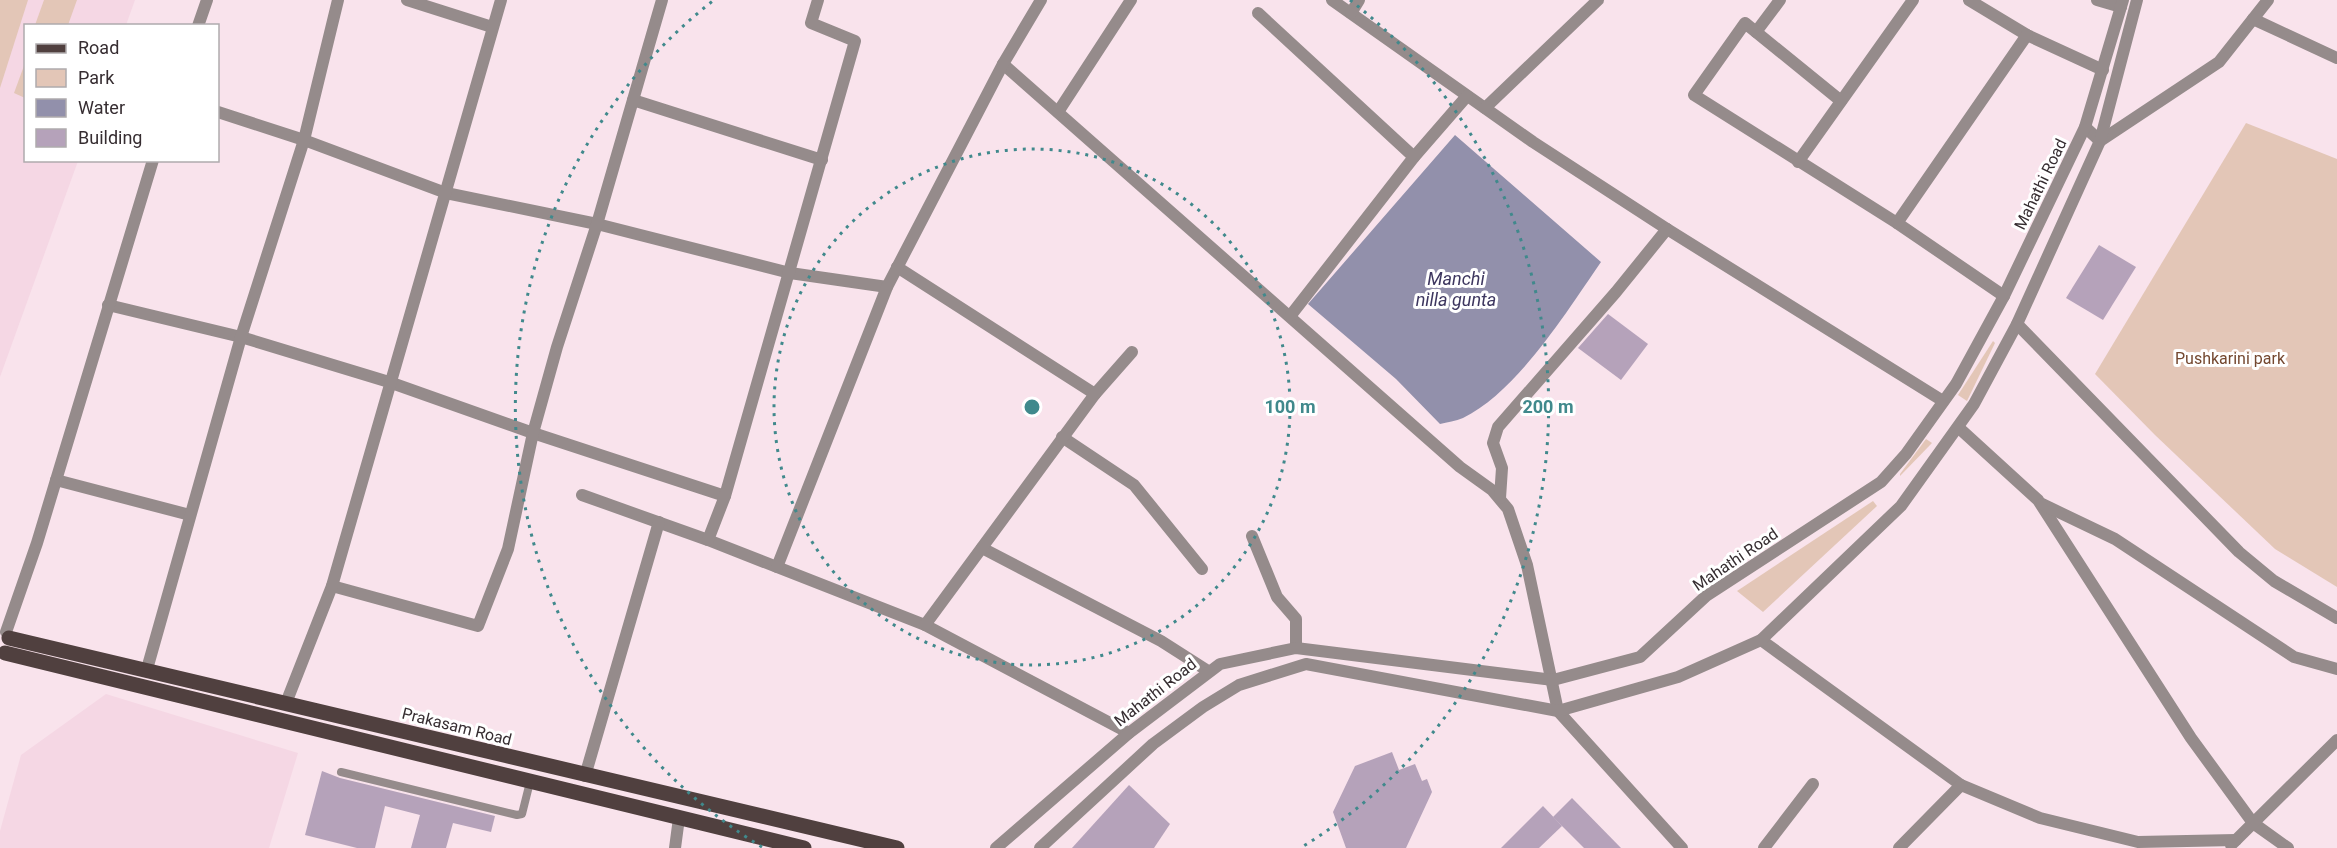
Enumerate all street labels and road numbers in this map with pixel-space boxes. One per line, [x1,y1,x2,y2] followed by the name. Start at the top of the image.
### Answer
[2010,136,2071,233] street label: Mahathi Road
[1689,524,1782,595] street label: Mahathi Road
[1111,654,1200,730] street label: Mahathi Road
[400,704,514,749] street label: Prakasam Road

